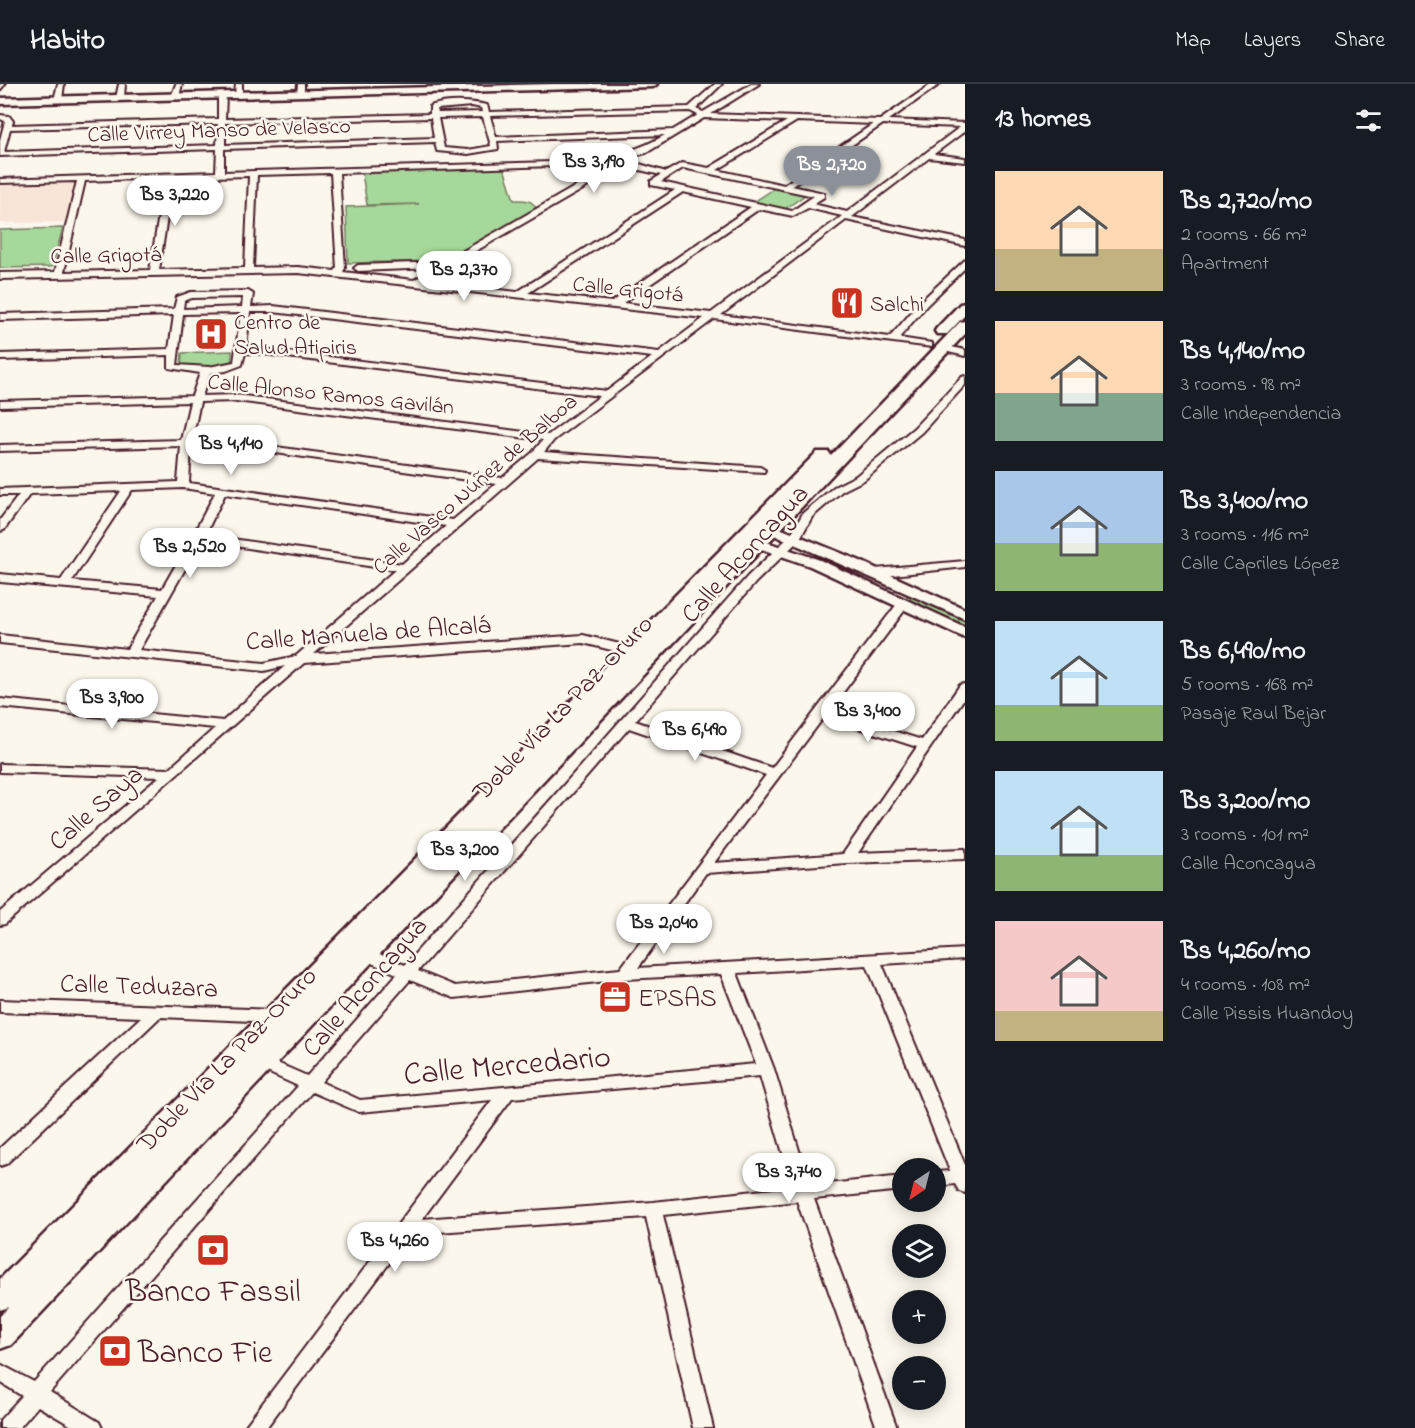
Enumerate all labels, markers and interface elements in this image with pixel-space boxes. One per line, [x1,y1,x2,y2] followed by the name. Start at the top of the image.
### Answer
[30,21,105,62] text: Habito
[1175,26,1211,56] text: Map
[1244,26,1301,56] text: Layers
[1334,26,1385,56] text: Share
[995,101,1091,139] text: 13 homes
[1352,104,1385,137] icon: filters
[87,111,351,154] street label: Calle Virrey Manso de Velasco
[532,143,656,194] pin: Bs 3,190
[770,146,894,197] pin: Bs 2,720
[563,148,625,177] text: Bs 3,190
[798,151,866,180] text: Bs 2,720
[113,176,237,227] pin: Bs 3,220
[141,181,209,210] text: Bs 3,220
[1181,183,1312,221] text: Bs 2,720/mo
[1043,195,1115,267] icon: home
[1181,221,1307,250] text: 2 rooms · 66 m²
[50,240,162,275] street label: Calle Grigotá
[1181,250,1269,279] text: Apartment
[402,251,526,302] pin: Bs 2,370
[430,256,498,285] text: Bs 2,370
[571,269,685,314] street label: Calle Grigotá
[829,285,865,321] restaurant icon: Salchi
[870,290,924,322] place label: Salchi
[234,308,357,365] place label: Centro de Salud Atipiris
[193,316,229,352] hospital icon: Centro de Salud Atipiris
[1181,333,1305,371] text: Bs 4,140/mo
[1043,345,1115,417] icon: home
[206,367,455,425] street label: Calle Alonso Ramos Gavilán
[1181,371,1301,400] text: 3 rooms · 98 m²
[366,387,586,584] street label: Calle Vasco Núñez de Balboa
[1181,400,1341,429] text: Calle Independencia
[169,425,293,476] pin: Bs 4,140
[199,430,263,459] text: Bs 4,140
[673,477,819,633] street label: Calle Aconcagua
[1181,483,1308,521] text: Bs 3,400/mo
[1043,495,1115,567] icon: home
[1181,521,1309,550] text: 3 rooms · 116 m²
[128,528,252,579] pin: Bs 2,520
[154,533,226,562] text: Bs 2,520
[1181,550,1339,579] text: Calle Capriles López
[244,607,492,663] street label: Calle Manuela de Alcalá
[464,607,663,811] street label: Doble Vía La Paz-Oruro
[1181,633,1306,671] text: Bs 6,490/mo
[1043,645,1115,717] icon: home
[1181,671,1314,700] text: 5 rooms · 168 m²
[50,679,174,730] pin: Bs 3,900
[80,684,144,713] text: Bs 3,900
[806,692,930,743] pin: Bs 3,400
[835,697,901,726] text: Bs 3,400
[1181,700,1326,729] text: Pasaje Raul Bejar
[633,711,757,762] pin: Bs 6,490
[663,716,727,745] text: Bs 6,490
[41,757,153,861] street label: Calle Saya
[1181,783,1311,821] text: Bs 3,200/mo
[1043,795,1115,867] icon: home
[1181,821,1309,850] text: 3 rooms · 101 m²
[403,831,527,882] pin: Bs 3,200
[431,836,499,865] text: Bs 3,200
[1181,850,1316,879] text: Calle Aconcagua
[602,904,726,955] pin: Bs 2,040
[294,909,438,1067] street label: Calle Aconcagua
[630,909,698,938] text: Bs 2,040
[1181,933,1311,971] text: Bs 4,260/mo
[1043,945,1115,1017] icon: home
[128,959,327,1163] street label: Doble Vía La Paz-Oruro
[59,966,219,1010] street label: Calle Teduzara
[1181,971,1310,1000] text: 4 rooms · 108 m²
[597,979,633,1015] office icon: EPSAS
[638,981,717,1019] place label: EPSAS
[1181,1000,1353,1029] text: Calle Pissis Huandoy
[402,1035,613,1100] street label: Calle Mercedario
[727,1153,851,1204] pin: Bs 3,740
[756,1158,822,1187] text: Bs 3,740
[892,1158,946,1212] north arrow
[892,1158,946,1410] map controls
[333,1222,457,1273] pin: Bs 4,260
[892,1224,946,1278] button: layers
[361,1227,429,1256] text: Bs 4,260
[195,1232,231,1268] bank icon: Banco Fassil
[124,1270,301,1317] place label: Banco Fassil
[892,1290,946,1344] button: +
[137,1331,273,1378] place label: Banco Fie
[97,1333,133,1369] bank icon: Banco Fie
[892,1356,946,1410] button: −

